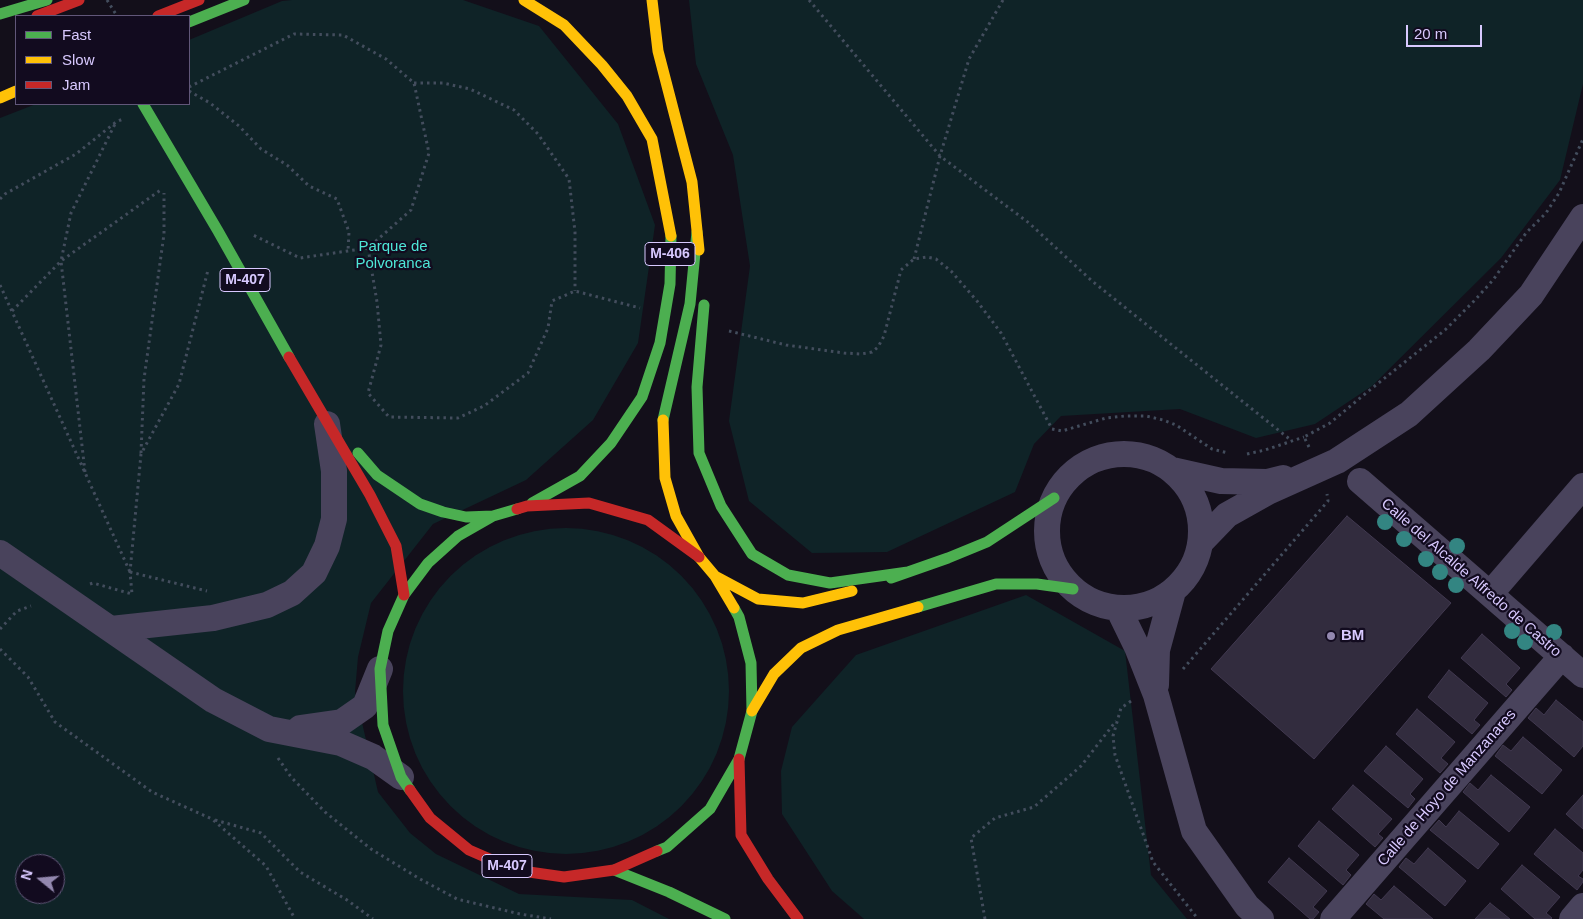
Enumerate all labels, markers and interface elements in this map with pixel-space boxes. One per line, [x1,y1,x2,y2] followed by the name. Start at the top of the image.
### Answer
[15,15,190,105] legend
[1408,15,1484,47] scale bar
[1414,25,1447,42] text: 20 m
[62,26,91,43] text: Fast
[62,51,95,68] text: Slow
[62,76,90,93] text: Jam
[355,238,431,273] park label: Parque de Polvoranca
[645,242,695,266] road number: M-406
[220,268,270,292] road number: M-407
[1377,495,1565,661] street label: Calle del Alcalde Alfredo de Castro
[1341,627,1364,645] place label: BM
[1325,630,1337,642] marker: BM
[1374,706,1520,870] street label: Calle de Hoyo de Manzanares
[15,854,65,904] north arrow
[482,854,532,878] road number: M-407
[17,868,36,882] text: N

